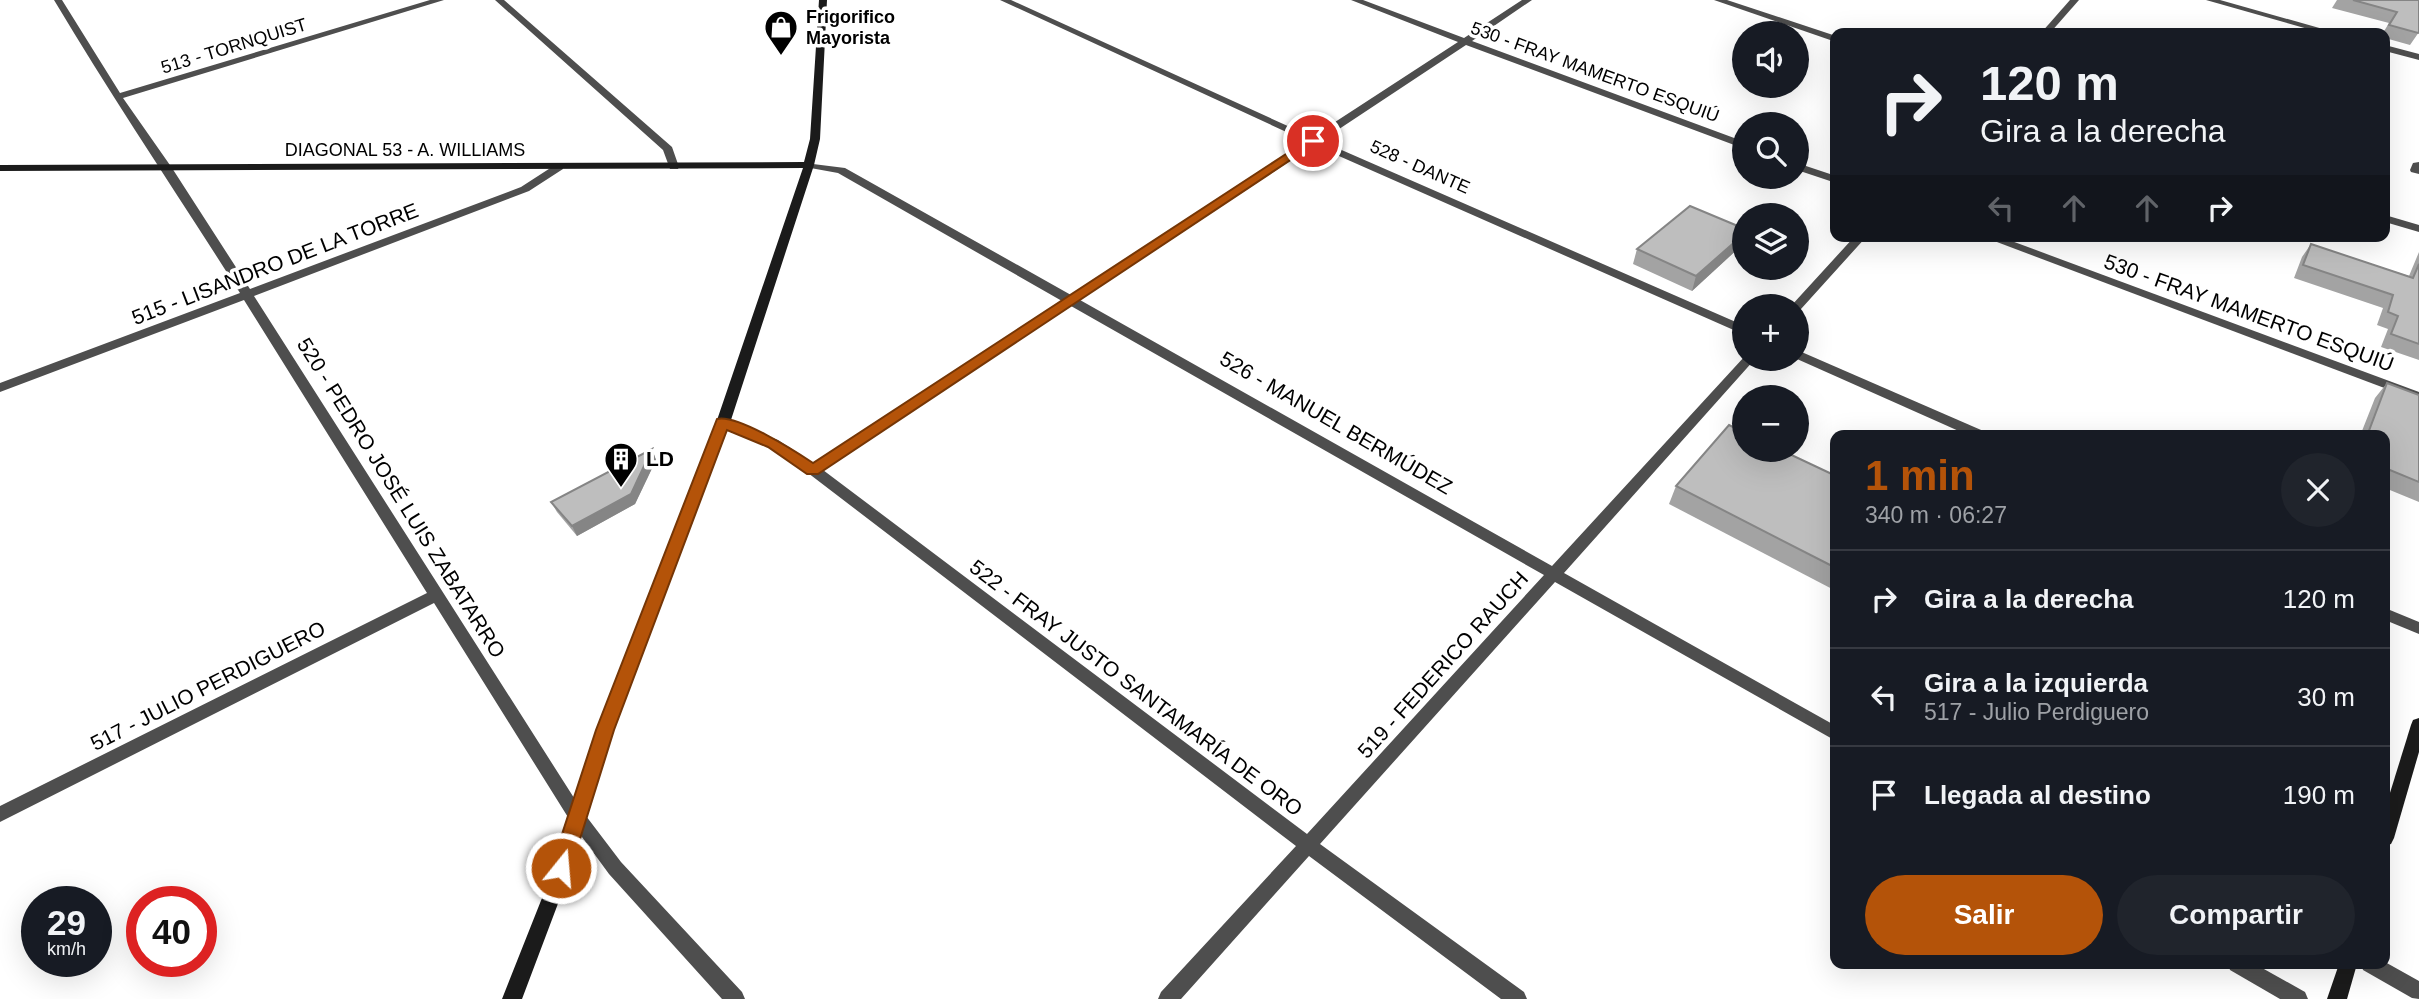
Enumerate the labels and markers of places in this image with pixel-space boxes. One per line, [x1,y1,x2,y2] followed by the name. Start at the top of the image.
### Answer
[806,7,895,48] place label: Frigorifico Mayorista
[762,8,800,57] shop icon: Frigorifico Mayorista
[1283,111,1343,171] pin
[602,440,640,489] building icon: LD
[646,447,674,470] place label: LD

